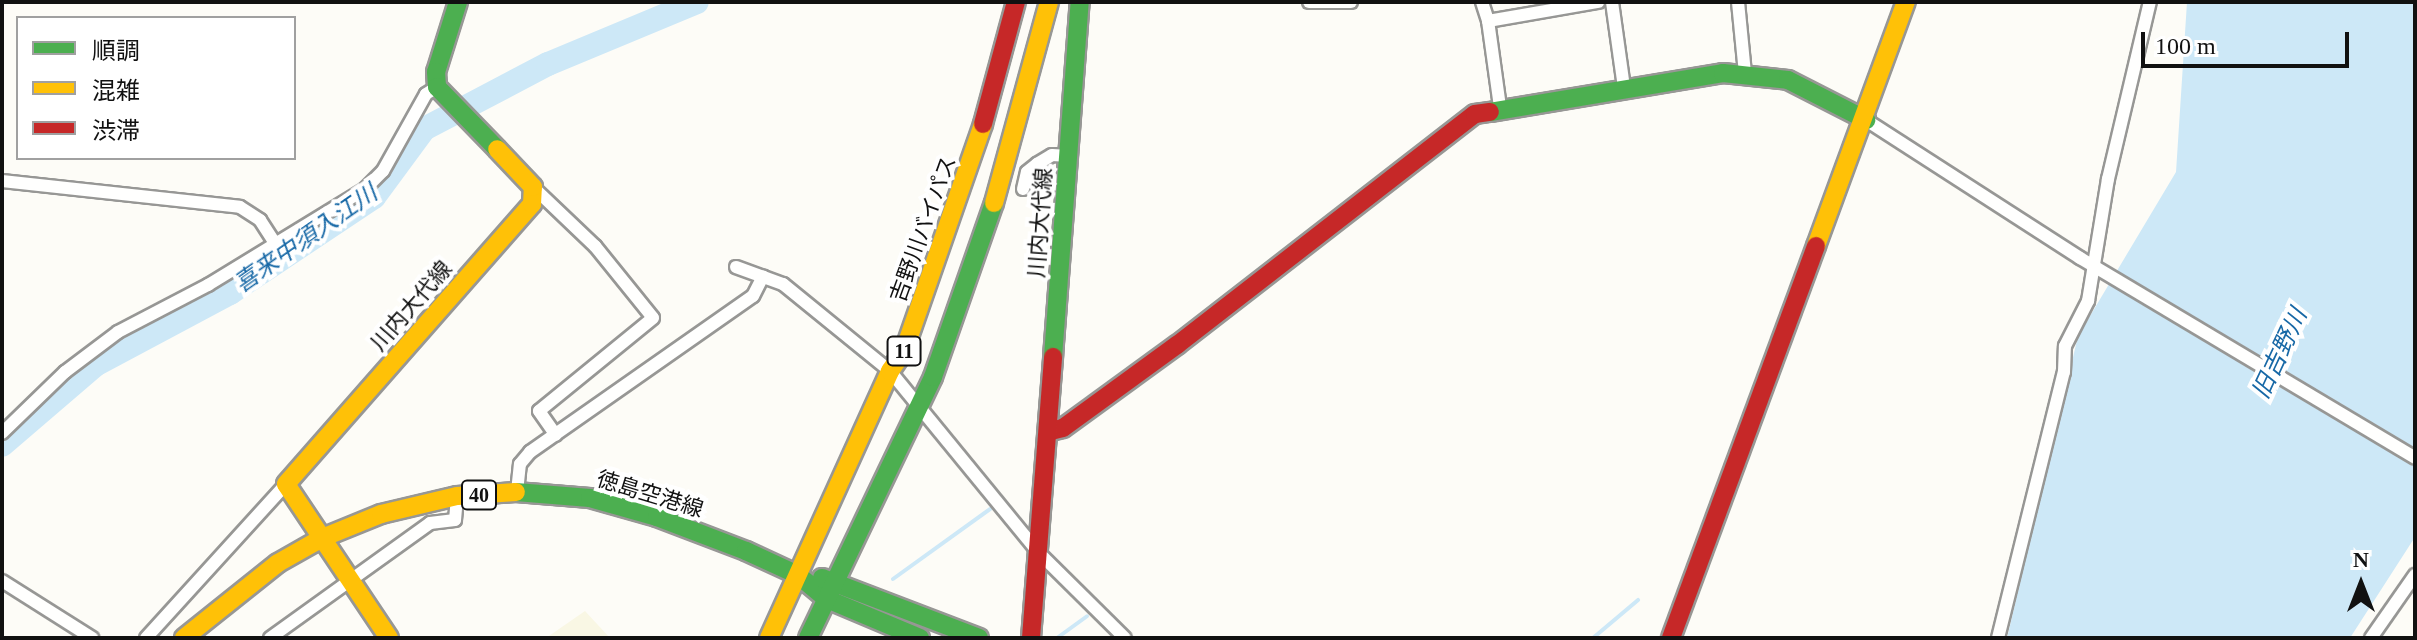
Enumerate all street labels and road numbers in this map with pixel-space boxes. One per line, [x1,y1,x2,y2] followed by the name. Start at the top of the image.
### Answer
[884,152,962,306] street label: 吉野川バイパス
[1023,167,1057,279] street label: 川内大代線
[365,256,457,356] street label: 川内大代線
[886,335,922,367] road number: 11
[594,465,706,523] street label: 徳島空港線
[461,479,497,511] road number: 40

